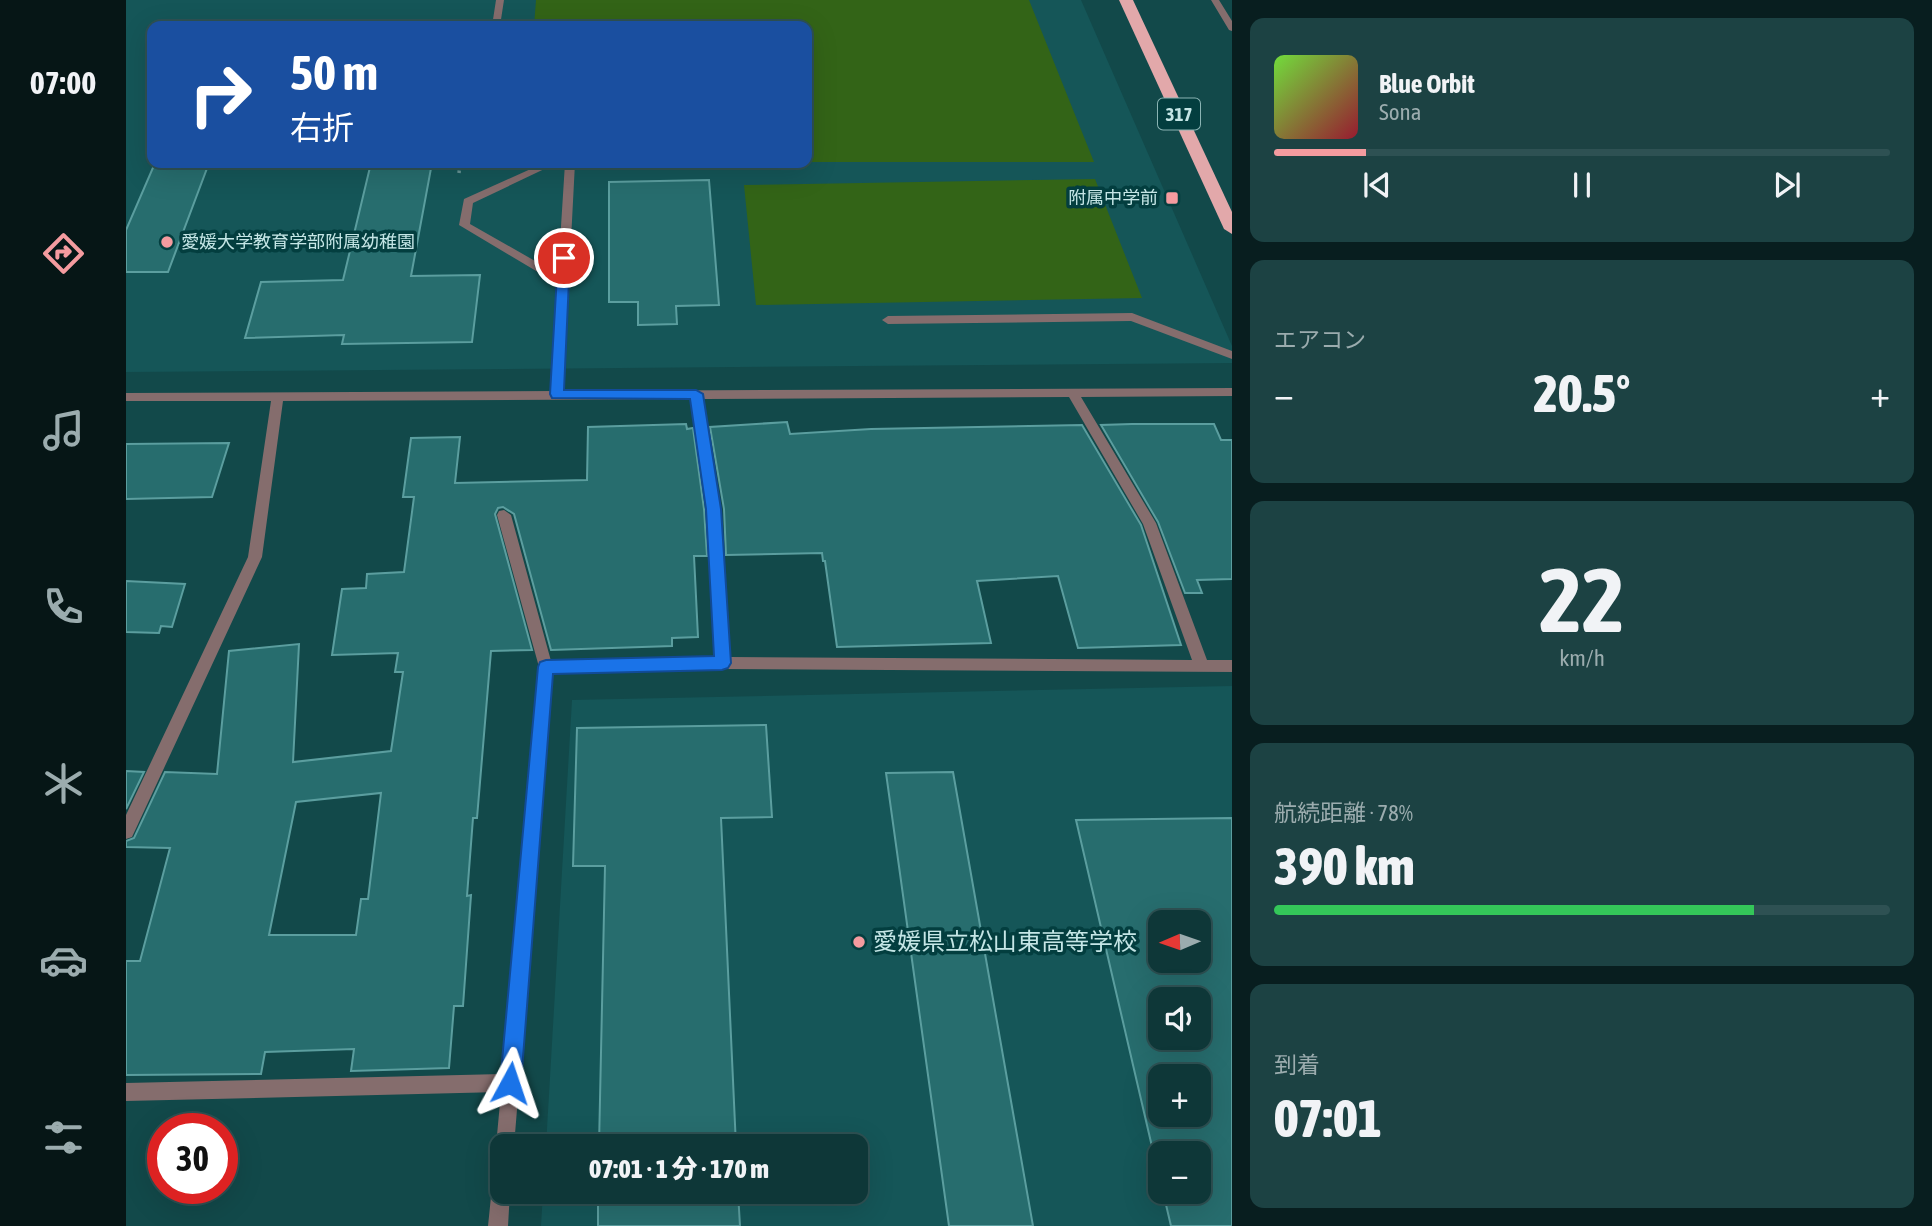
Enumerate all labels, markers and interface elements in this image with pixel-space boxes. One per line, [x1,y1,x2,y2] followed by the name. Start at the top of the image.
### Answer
[290,44,378,100] text: 50 m
[175,49,266,140] icon: right
[30,64,96,101] text: 07:00
[1379,69,1475,99] text: Blue Orbit
[1158,98,1200,130] road number: 317
[1379,99,1421,125] text: Sona
[290,109,354,146] text: 右折
[1358,166,1396,204] icon: previous
[1563,166,1601,204] icon: pause
[1768,166,1806,204] icon: next
[1068,187,1158,208] place label: 附属中学前
[1164,190,1180,206] marker: 附属中学前
[534,228,594,288] pin
[39,229,88,278] icon: directions
[181,231,415,252] place label: 愛媛大学教育学部附属幼稚園
[159,234,175,250] marker: 愛媛大学教育学部附属幼稚園
[545,239,583,277] icon: arrive
[1274,327,1366,353] text: エアコン
[1534,363,1630,423] text: 20.5°
[1274,372,1294,415] text: −
[1870,372,1890,415] text: +
[39,406,88,455] icon: music
[1539,547,1625,651] text: 22
[39,582,88,631] icon: phone
[1559,645,1605,671] text: km/h
[39,759,88,808] icon: climate
[1274,800,1413,826] text: 航続距離 · 78%
[1274,836,1415,896] text: 390 km
[1148,910,1211,973] north arrow
[1148,910,1211,1204] map controls
[873,928,1137,955] place label: 愛媛県立松山東高等学校
[851,934,867,950] marker: 愛媛県立松山東高等学校
[39,936,88,985] icon: car
[1148,987,1211,1050] button: sound
[473,1046,547,1120] position arrow
[1274,1052,1320,1078] text: 到着
[1148,1064,1211,1127] button: +
[1274,1088,1382,1148] text: 07:01
[39,1113,88,1162] icon: filters
[147,1113,238,1204] speed limit sign: 30
[1148,1141,1211,1204] button: −
[589,1154,769,1184] text: 07:01 · 1 分 · 170 m

